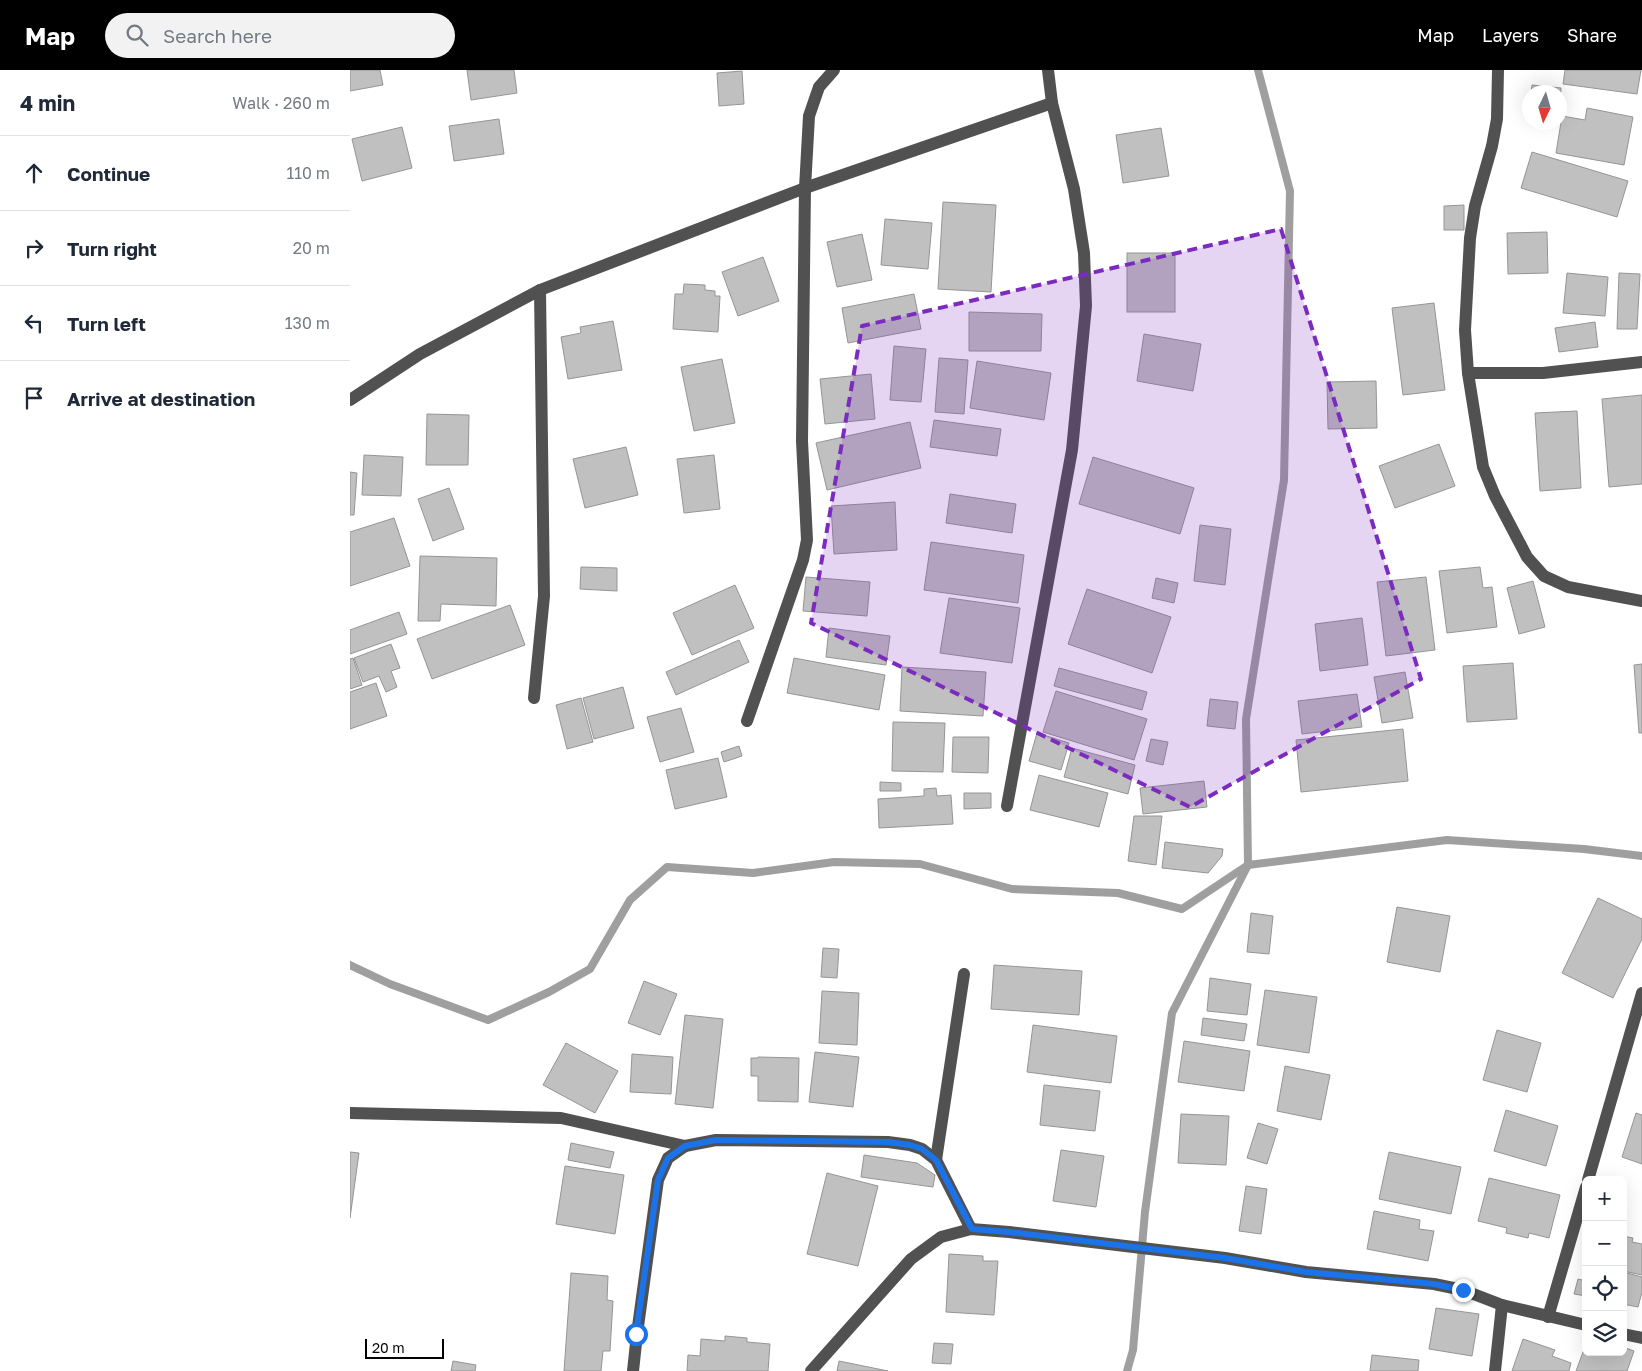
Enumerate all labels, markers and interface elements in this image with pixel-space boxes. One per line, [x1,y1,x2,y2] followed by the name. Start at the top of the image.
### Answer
[105,13,455,58] search box
[25,21,75,50] text: Map
[123,21,151,49] icon: search
[163,24,272,47] text: Search here
[1417,24,1454,46] text: Map
[1482,24,1539,46] text: Layers
[1567,24,1617,46] text: Share
[1522,85,1567,130] north arrow
[20,90,75,116] text: 4 min
[232,93,330,113] text: Walk · 260 m
[20,159,48,187] icon: ahead
[67,162,150,185] text: Continue
[286,163,330,183] text: 110 m
[20,234,48,262] icon: right
[67,237,157,260] text: Turn right
[293,238,330,258] text: 20 m
[20,309,48,337] icon: left
[67,312,146,335] text: Turn left
[285,313,330,333] text: 130 m
[20,384,48,412] icon: arrive
[67,387,255,410] text: Arrive at destination
[1582,1176,1627,1356] map controls
[1582,1176,1627,1221] button: +
[1582,1221,1627,1266] button: −
[1582,1266,1627,1311] button: locate
[1452,1279,1475,1302] route end
[1582,1311,1627,1356] button: layers
[625,1323,648,1346] route start
[365,1336,444,1359] scale bar
[372,1339,405,1356] text: 20 m

